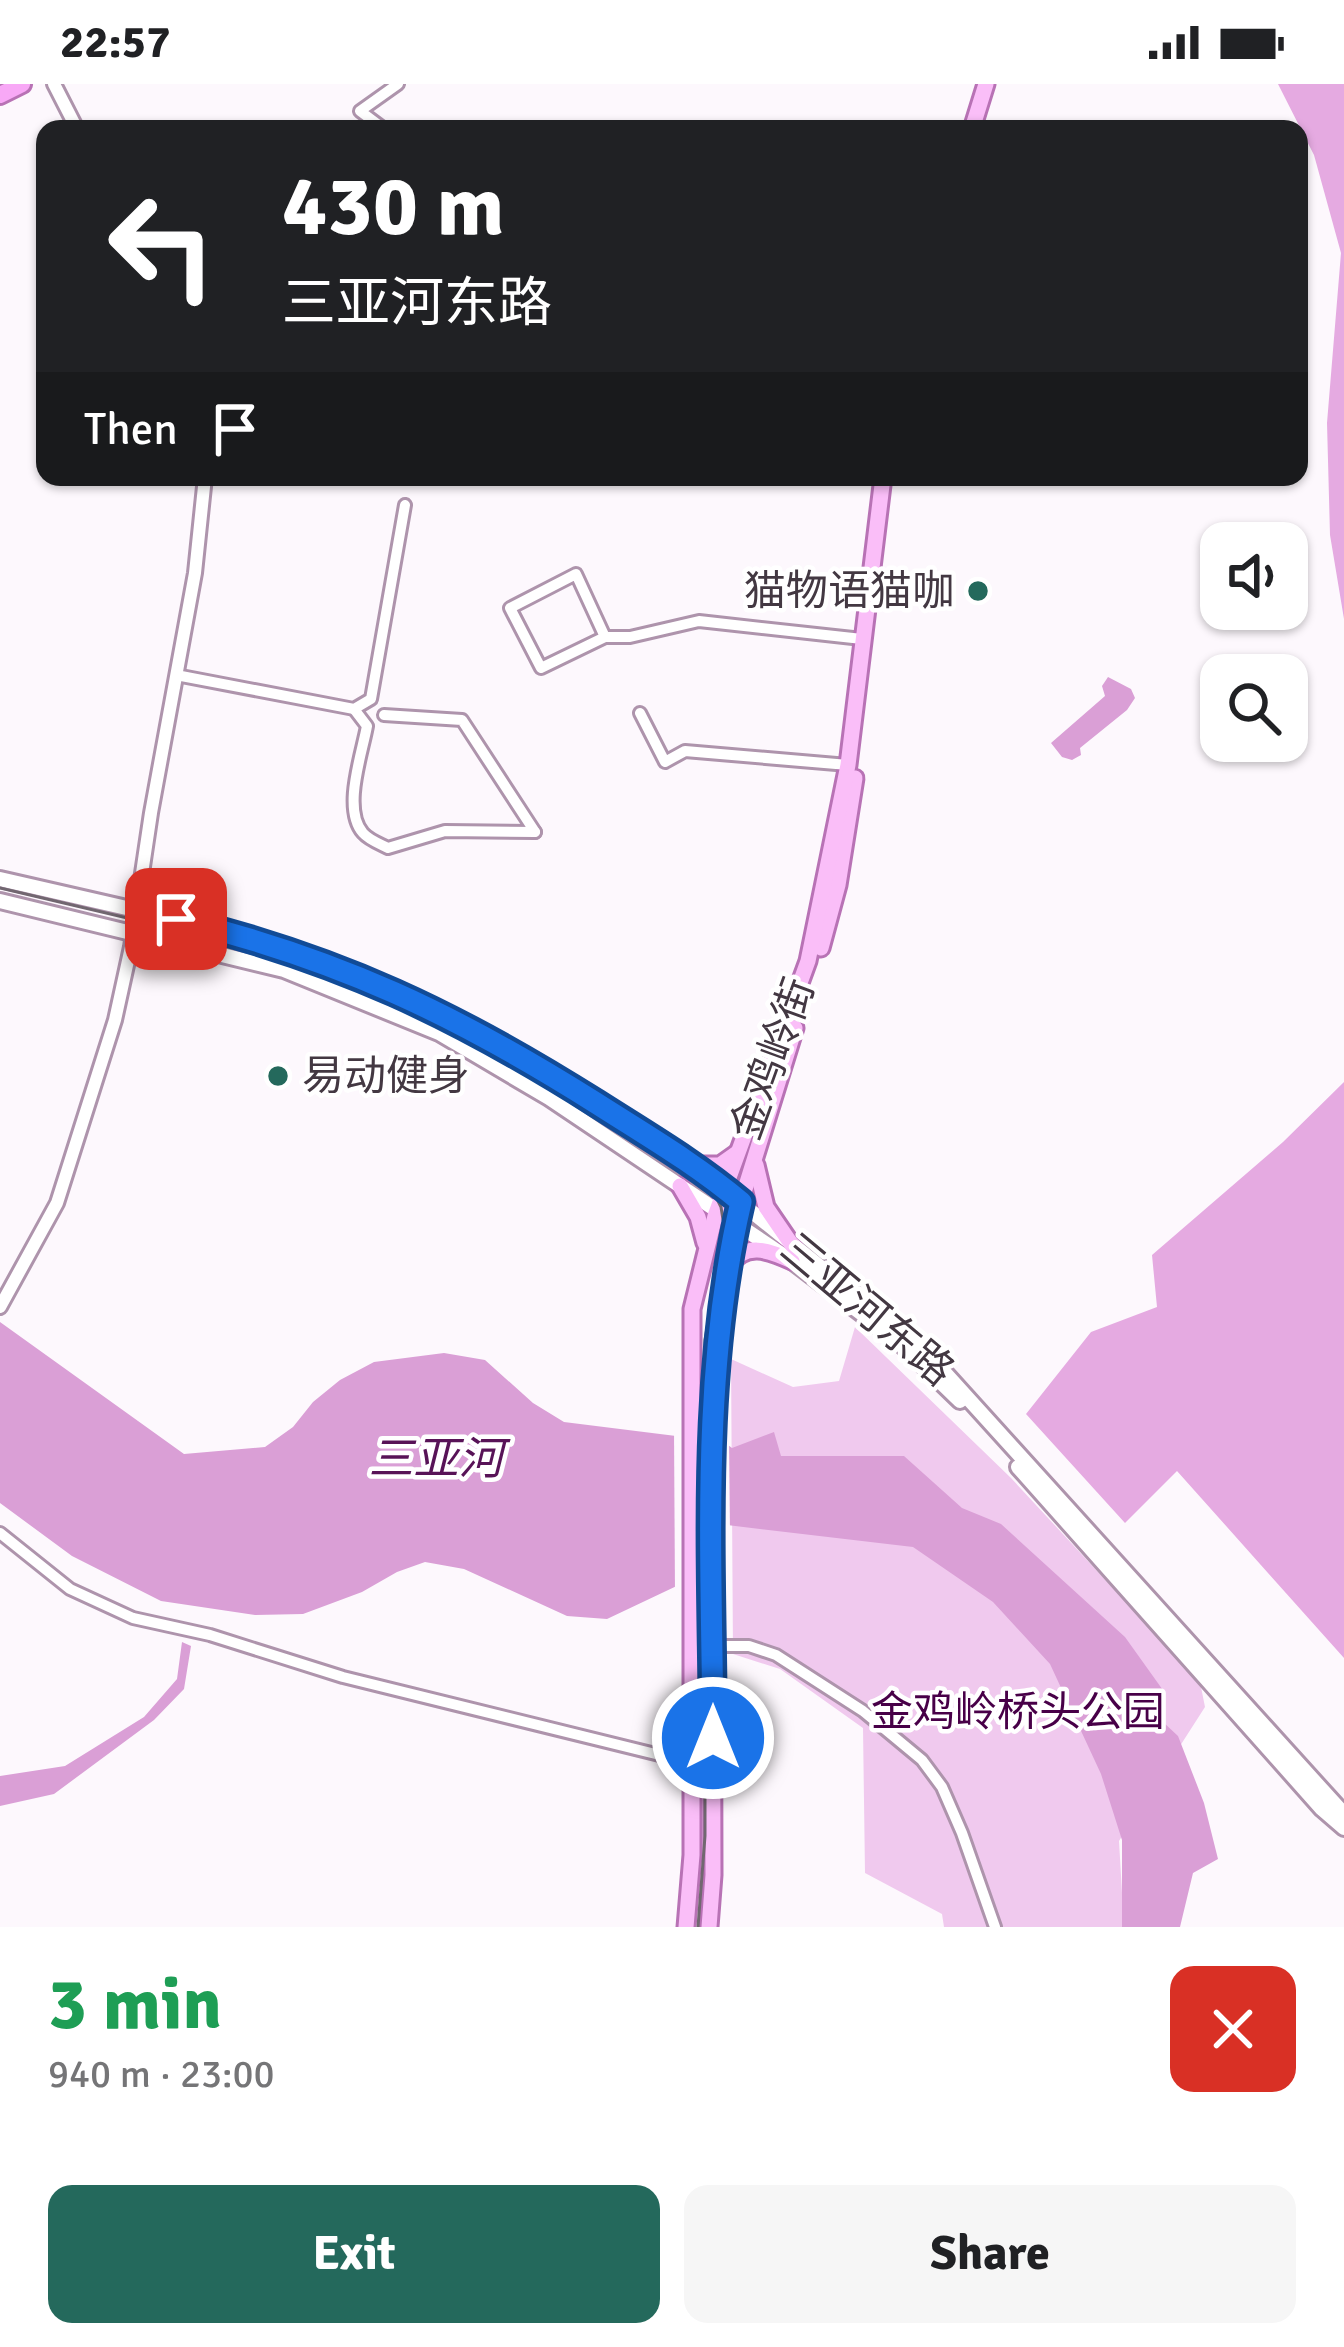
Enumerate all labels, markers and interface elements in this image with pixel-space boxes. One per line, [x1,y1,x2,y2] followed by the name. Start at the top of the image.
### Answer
[60,15,170,70] text: 22:57
[282,155,504,259] text: 430 m
[84,168,240,324] icon: left
[282,270,552,337] text: 三亚河东路
[202,396,268,462] icon: arrive
[84,402,178,457] text: Then
[1200,522,1308,762] map controls
[1200,522,1308,630] button: sound
[744,566,954,617] place label: 猫物语猫咖
[965,578,991,604] marker: 猫物语猫咖
[1200,654,1308,762] button: search
[125,868,227,970] pin
[143,886,209,952] icon: arrive
[720,971,826,1147] street label: 金鸡岭街
[302,1051,470,1102] place label: 易动健身
[265,1063,291,1089] marker: 易动健身
[770,1223,964,1397] street label: 三亚河东路
[368,1432,511,1487] water label: 三亚河
[650,1675,776,1801] position arrow
[871,1687,1165,1738] park label: 金鸡岭桥头公园
[48,1960,222,2049] text: 3 min
[1170,1966,1296,2092] button: close
[48,2050,275,2098] text: 940 m · 23:00
[48,2185,660,2323] button: Exit
[684,2185,1296,2323] button: Share

